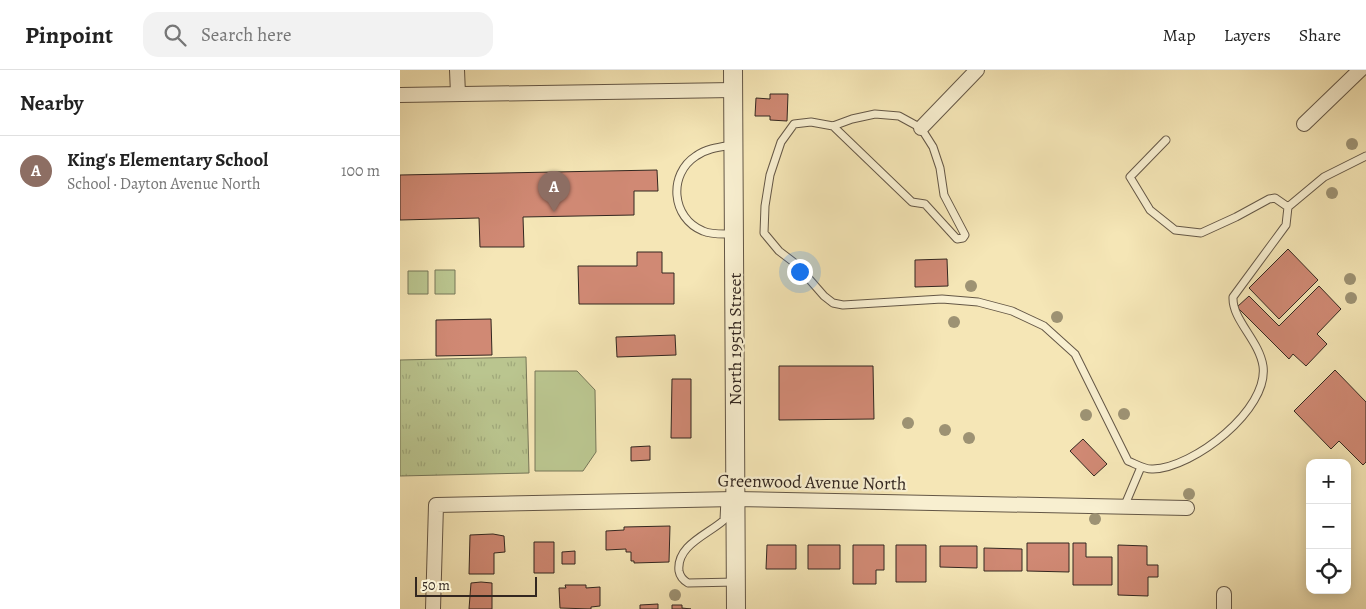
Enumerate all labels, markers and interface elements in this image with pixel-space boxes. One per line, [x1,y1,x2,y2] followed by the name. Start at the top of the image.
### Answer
[143,12,493,57] search box
[25,19,113,51] text: Pinpoint
[161,21,189,49] icon: search
[201,22,291,48] text: Search here
[1163,23,1196,47] text: Map
[1224,23,1271,47] text: Layers
[1299,23,1341,47] text: Share
[20,89,83,117] text: Nearby
[67,147,268,173] text: King's Elementary School
[31,160,41,182] text: A
[341,160,380,182] text: 100 m
[538,171,570,212] pin: A
[67,173,260,195] text: School · Dayton Avenue North
[787,259,813,285] your location
[723,272,747,406] street label: North 195th Street
[1306,459,1351,594] map controls
[1306,459,1351,504] button: +
[717,468,907,496] street label: Greenwood Avenue North
[1306,504,1351,549] button: −
[1306,549,1351,594] button: locate
[415,574,538,597] scale bar
[422,576,450,595] text: 50 m

